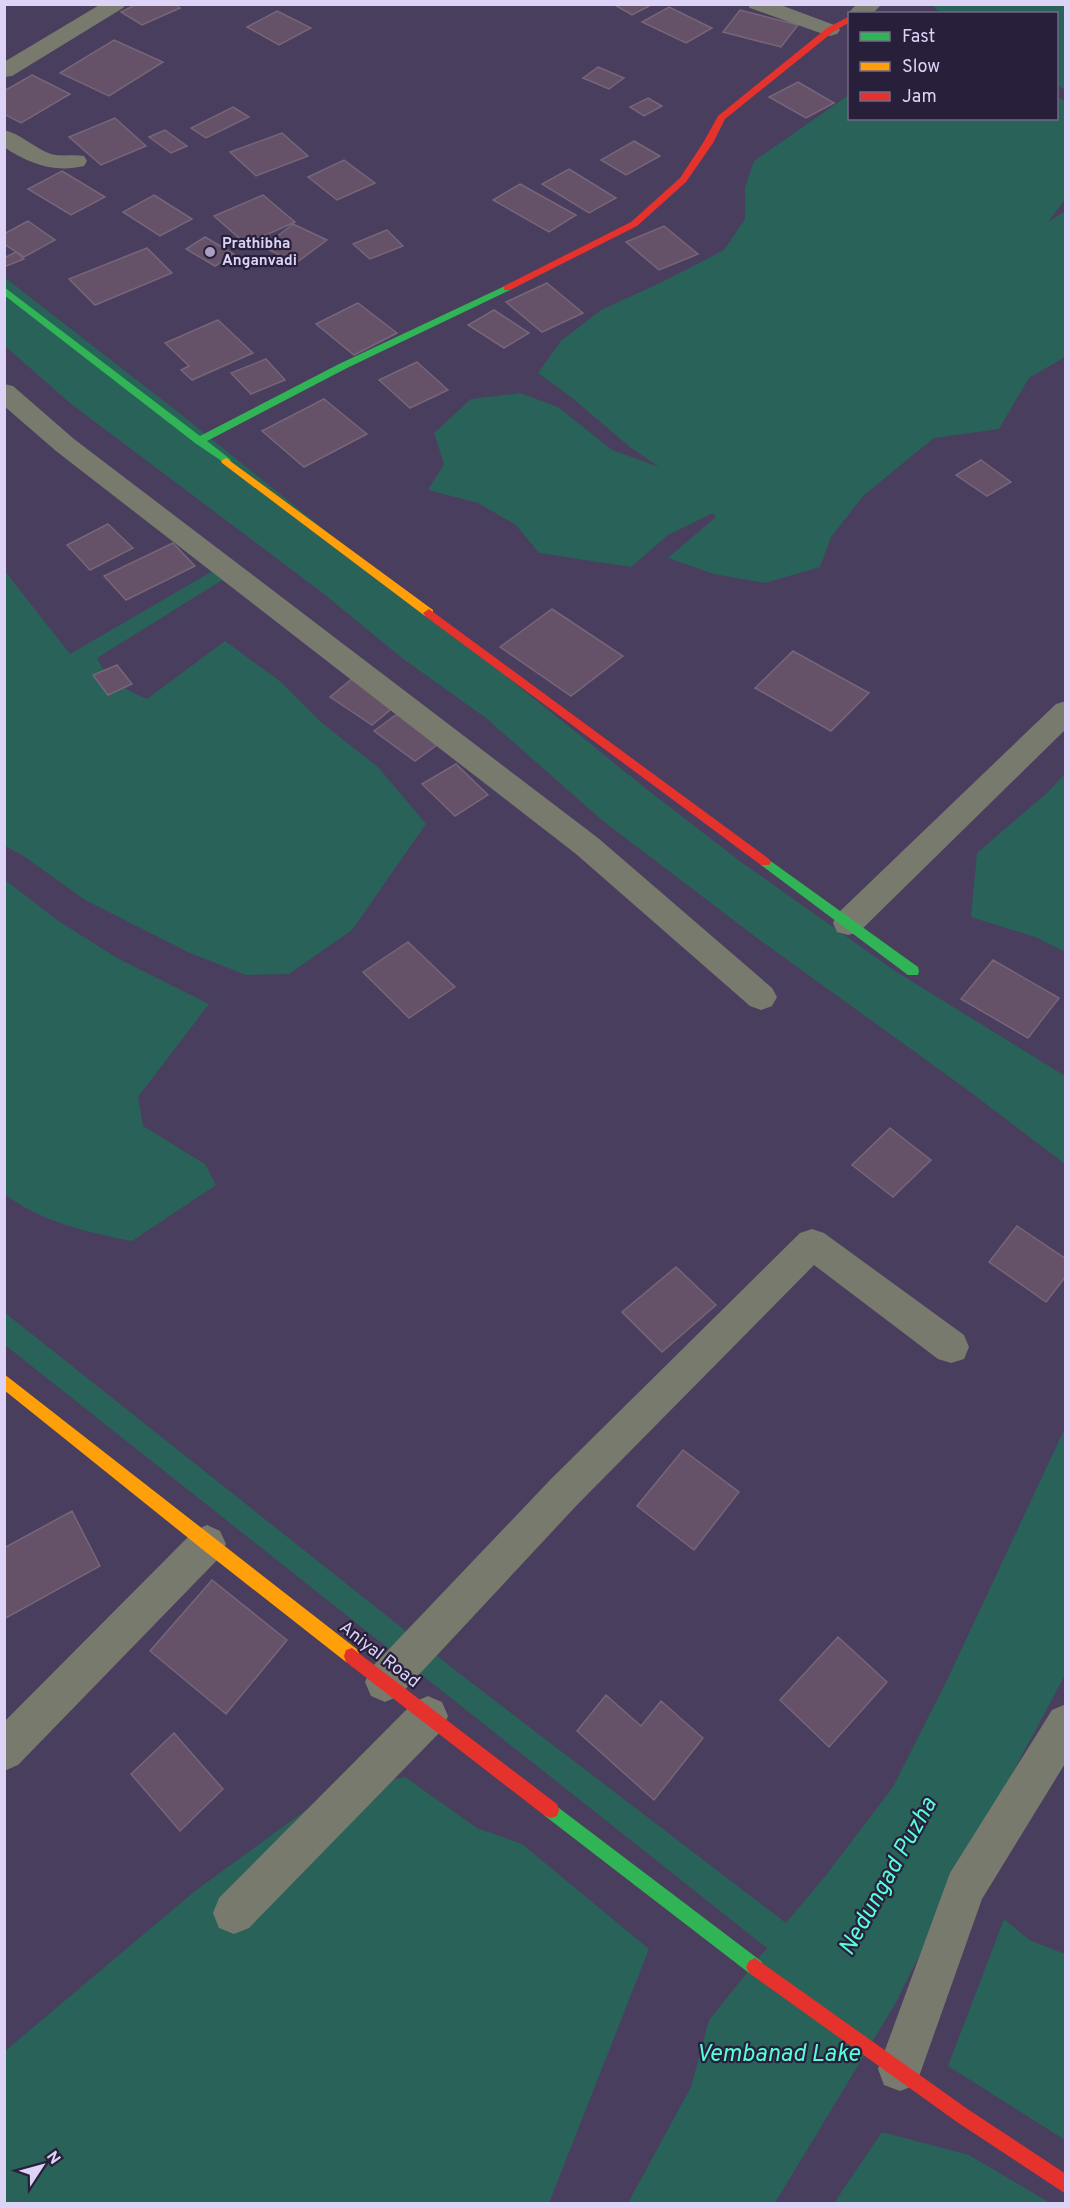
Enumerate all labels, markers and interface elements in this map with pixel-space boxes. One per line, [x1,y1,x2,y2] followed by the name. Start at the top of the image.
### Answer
[848,12,1058,120] legend
[902,26,935,49] text: Fast
[902,56,940,79] text: Slow
[902,86,937,109] text: Jam
[222,235,297,271] place label: Prathibha Anganvadi
[203,245,217,259] marker: Prathibha Anganvadi
[334,1617,424,1694] street label: Aniyal Road
[833,1792,945,1961] water label: Nedungad Puzha
[696,2040,861,2070] water label: Vembanad Lake
[12,2136,72,2196] north arrow
[41,2148,64,2169] text: N

